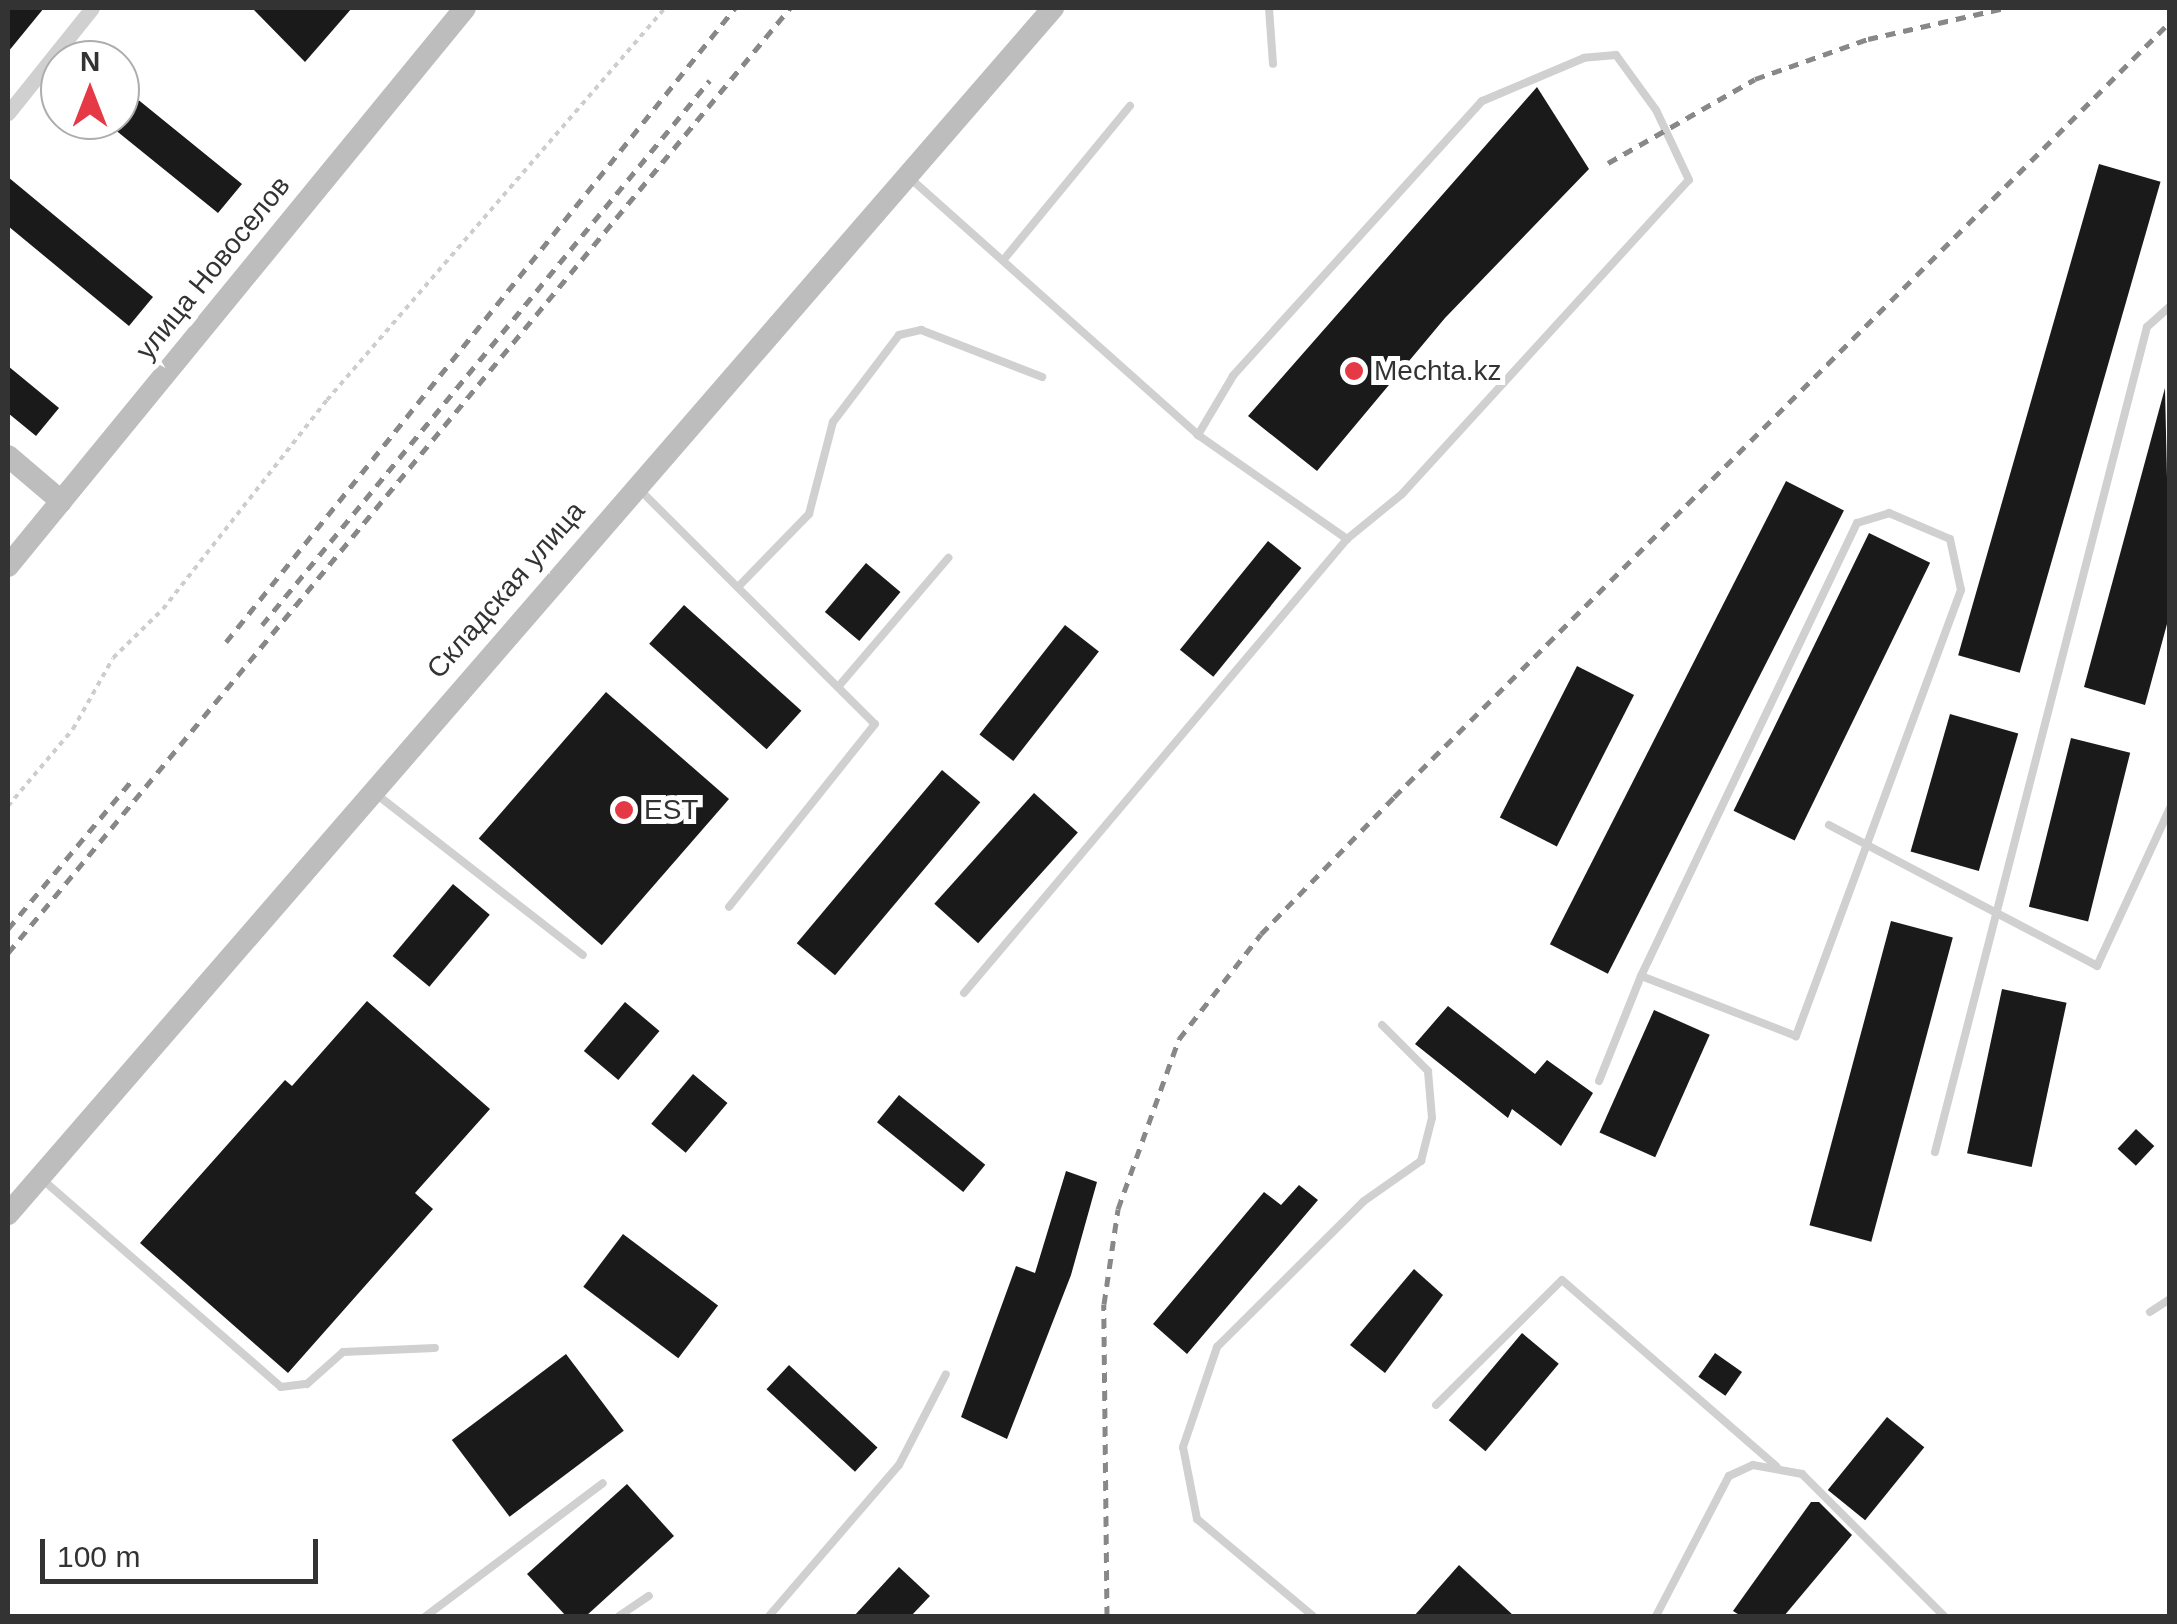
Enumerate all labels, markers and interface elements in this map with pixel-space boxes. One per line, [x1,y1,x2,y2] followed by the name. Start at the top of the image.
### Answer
[40,40,140,140] north arrow
[80,46,100,77] text: N
[129,169,297,367] street label: улица Новоселов
[1374,354,1502,388] place label: Mechta.kz
[1343,360,1365,382] marker: Mechta.kz
[420,495,592,685] street label: Складская улица
[644,793,698,827] place label: EST
[613,799,635,821] marker: EST
[45,1519,322,1581] scale bar
[57,1540,140,1573] text: 100 m

